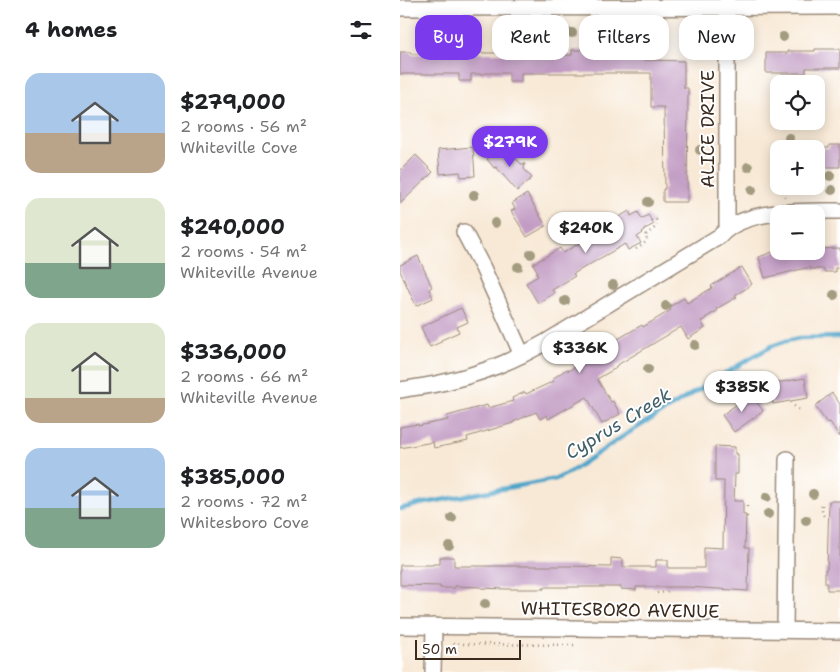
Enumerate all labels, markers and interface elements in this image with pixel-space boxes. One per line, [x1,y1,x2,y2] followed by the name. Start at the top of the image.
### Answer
[415,15,482,60] chip: Buy
[492,15,569,60] chip: Rent
[579,15,669,60] chip: Filters
[679,15,754,60] chip: New
[25,16,117,44] text: 4 homes
[347,16,375,44] icon: filters
[696,70,720,188] street label: ALICE DRIVE
[770,75,825,260] map controls
[770,75,825,130] button: locate
[180,88,286,116] text: $279,000
[65,93,125,153] icon: home
[180,116,307,137] text: 2 rooms · 56 m²
[475,126,545,168] pin: $279K
[483,131,537,152] text: $279K
[180,137,298,158] text: Whiteville Cove
[770,140,825,195] button: +
[770,205,825,260] button: −
[551,212,621,254] pin: $240K
[180,213,285,241] text: $240,000
[559,217,613,238] text: $240K
[65,218,125,278] icon: home
[180,241,307,262] text: 2 rooms · 54 m²
[180,262,318,283] text: Whiteville Avenue
[545,332,615,374] pin: $336K
[552,337,608,358] text: $336K
[180,338,287,366] text: $336,000
[65,343,125,403] icon: home
[180,366,308,387] text: 2 rooms · 66 m²
[707,370,777,413] pin: $385K
[715,376,769,397] text: $385K
[560,382,676,465] water label: Cyprus Creek
[180,387,318,408] text: Whiteville Avenue
[180,463,285,491] text: $385,000
[65,468,125,528] icon: home
[180,491,308,512] text: 2 rooms · 72 m²
[180,512,309,533] text: Whitesboro Cove
[520,596,720,624] street label: WHITESBORO AVENUE
[415,637,521,660] scale bar
[422,640,457,658] text: 50 m

